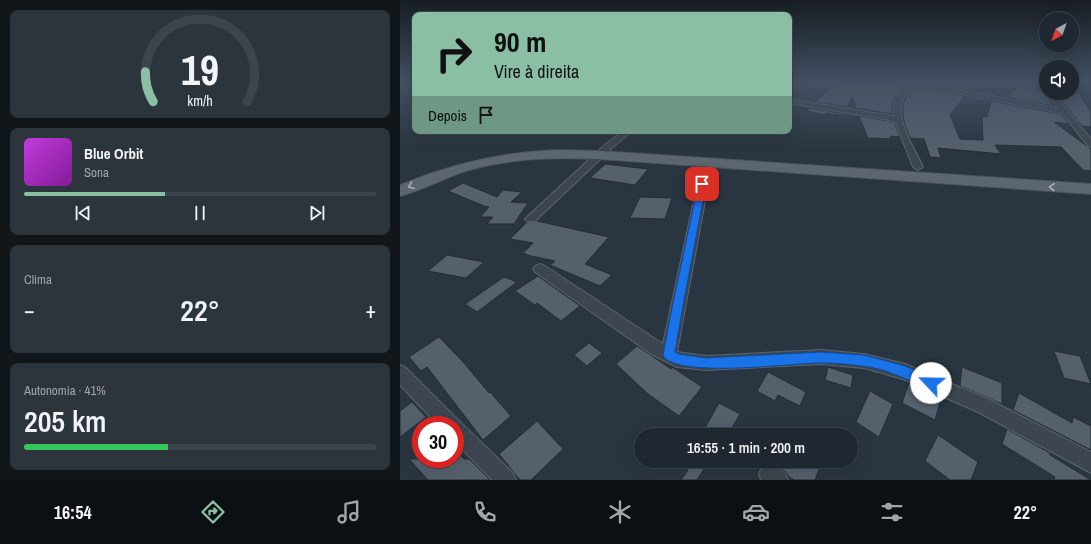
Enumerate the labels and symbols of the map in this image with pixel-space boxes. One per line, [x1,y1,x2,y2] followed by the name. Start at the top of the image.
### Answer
[1039,12,1079,52] north arrow
[685,167,719,201] pin
[408,181,416,189] one-way arrow
[1049,182,1055,191] one-way arrow
[910,362,952,404] position arrow
[412,416,464,468] speed limit sign: 30

